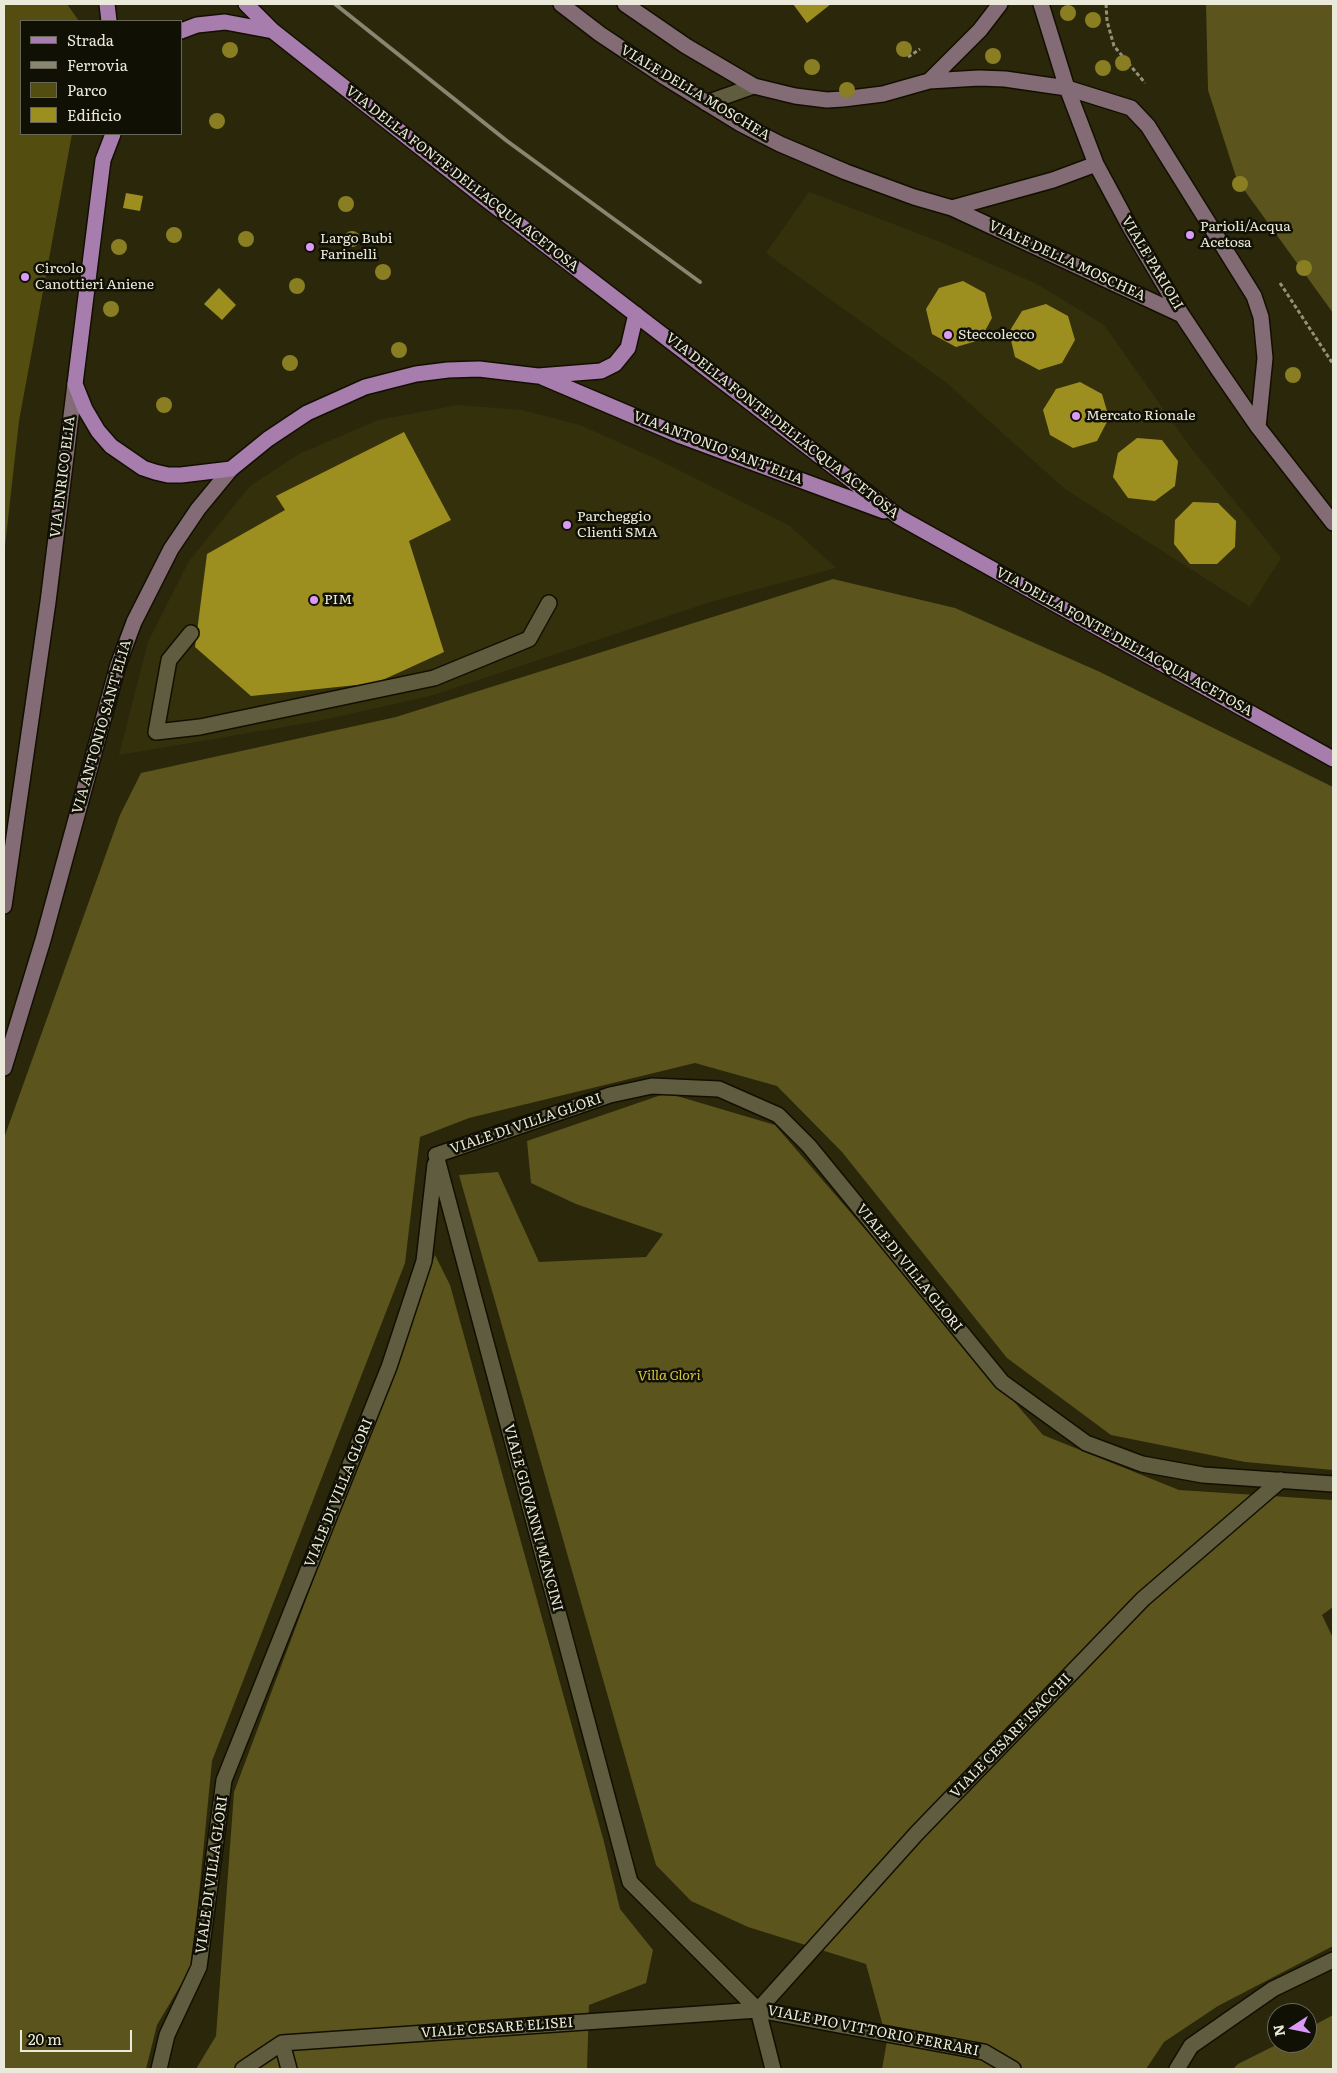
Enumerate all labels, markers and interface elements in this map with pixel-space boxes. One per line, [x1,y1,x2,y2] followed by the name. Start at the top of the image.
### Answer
[20,20,182,135] legend
[67,28,114,51] text: Strada
[617,42,773,144] street label: VIALE DELLA MOSCHEA
[67,53,128,76] text: Ferrovia
[67,78,107,101] text: Parco
[342,83,582,275] street label: VIA DELLA FONTE DELL'ACQUA ACETOSA
[67,103,122,126] text: Edificio
[1117,213,1187,313] street label: VIALE PARIOLI
[986,217,1148,305] street label: VIALE DELLA MOSCHEA
[1200,219,1291,252] place label: Parioli/Acqua Acetosa
[1184,229,1196,241] marker: Parioli/Acqua Acetosa
[320,231,392,264] place label: Largo Bubi Farinelli
[304,241,316,253] marker: Largo Bubi Farinelli
[35,261,154,294] place label: Circolo Canottieri Aniene
[19,271,31,283] marker: Circolo Canottieri Aniene
[958,327,1035,343] place label: Steccolecco
[942,329,954,341] marker: Steccolecco
[662,330,902,522] street label: VIA DELLA FONTE DELL'ACQUA ACETOSA
[631,408,805,488] street label: VIA ANTONIO SANT'ELIA
[1086,408,1196,424] place label: Mercato Rionale
[1070,410,1082,422] marker: Mercato Rionale
[47,415,79,539] street label: VIA ENRICO ELIA
[577,509,658,542] place label: Parcheggio Clienti SMA
[561,519,573,531] marker: Parcheggio Clienti SMA
[993,564,1255,720] street label: VIA DELLA FONTE DELL'ACQUA ACETOSA
[324,592,352,608] place label: PIM
[308,594,320,606] marker: PIM
[69,638,135,816] street label: VIA ANTONIO SANT'ELIA
[448,1090,604,1158] street label: VIALE DI VILLA GLORI
[852,1201,966,1335] street label: VIALE DI VILLA GLORI
[637,1368,701,1384] park label: Villa Glori
[301,1416,377,1570] street label: VIALE DI VILLA GLORI
[500,1423,566,1613] street label: VIALE GIOVANNI MANCINI
[947,1670,1075,1802] street label: VIALE CESARE ISACCHI
[193,1795,231,1955] street label: VIALE DI VILLA GLORI
[766,2002,980,2060] street label: VIALE PIO VITTORIO FERRARI
[1267,2003,1317,2053] north arrow
[420,2014,574,2042] street label: VIALE CESARE ELISEI
[22,2020,135,2052] scale bar
[1267,2023,1289,2038] text: N
[28,2027,62,2050] text: 20 m

